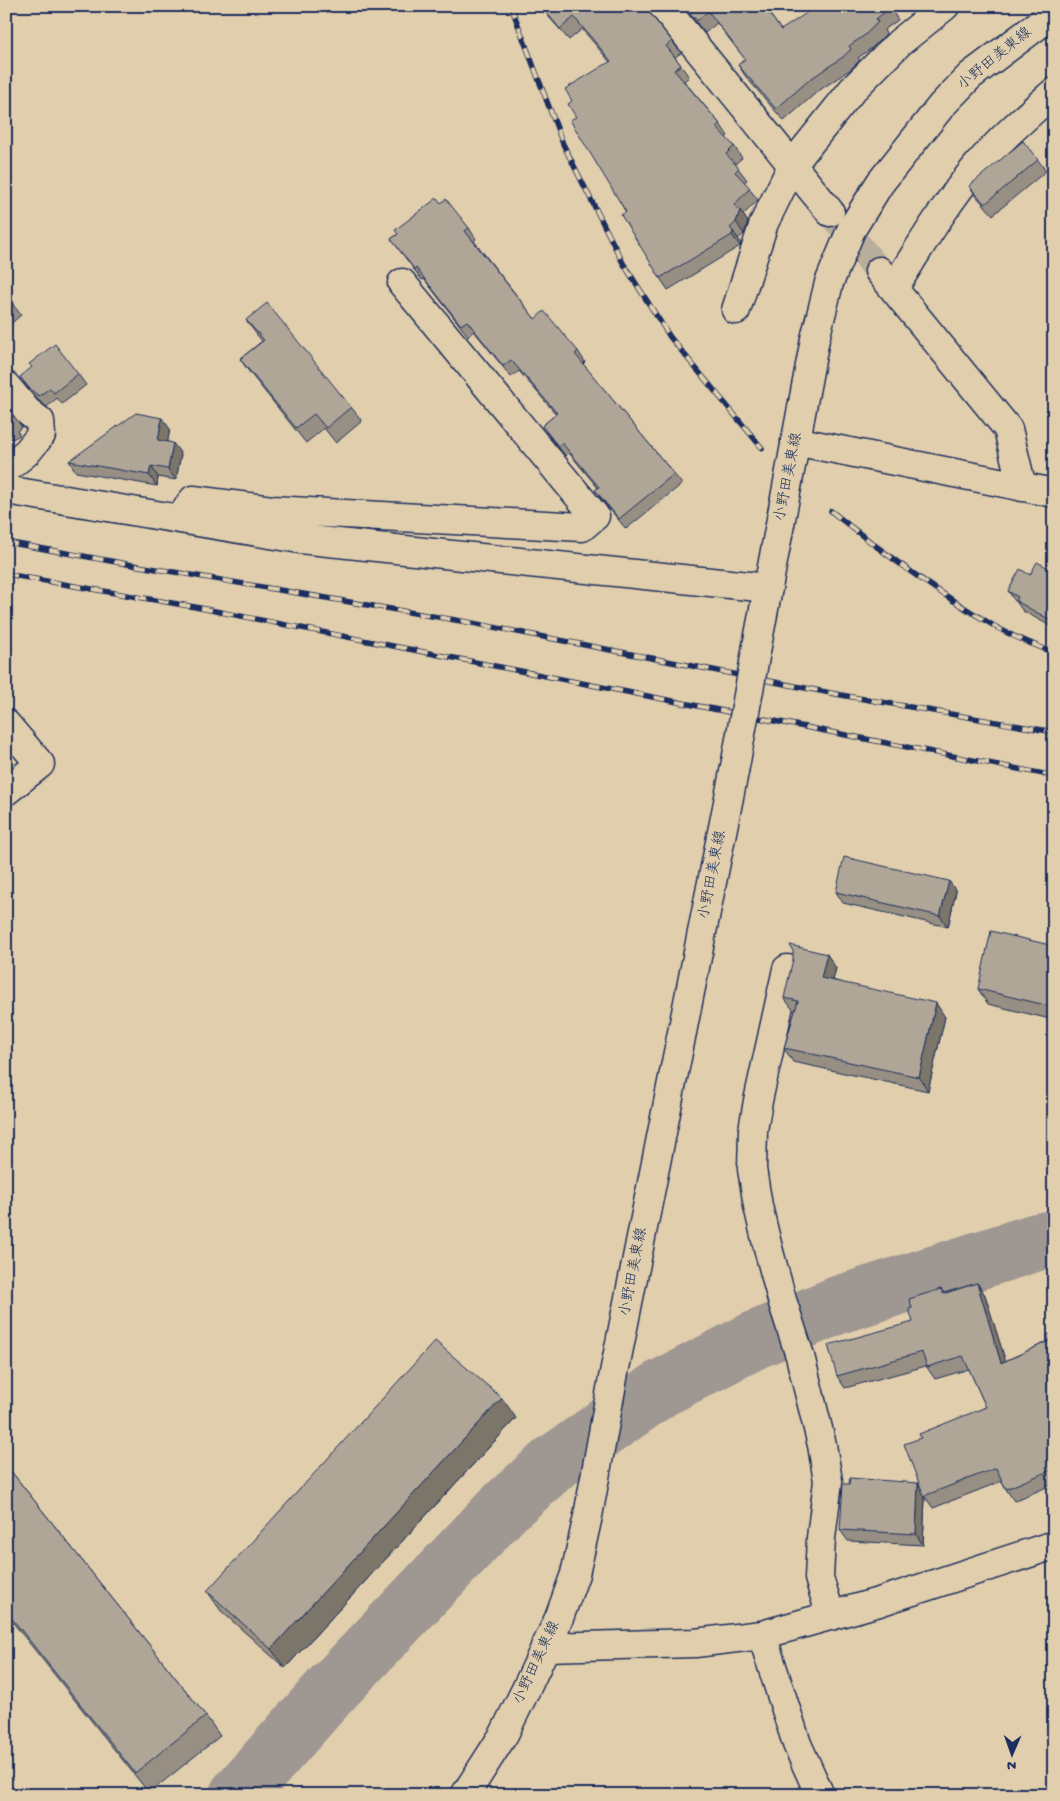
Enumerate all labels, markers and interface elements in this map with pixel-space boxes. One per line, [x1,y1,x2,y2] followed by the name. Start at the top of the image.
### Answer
[954,23,1036,94] street label: 小野田美東線
[771,431,806,523] street label: 小野田美東線
[695,829,730,921] street label: 小野田美東線
[616,1226,651,1318] street label: 小野田美東線
[509,1618,564,1708] street label: 小野田美東線
[988,1728,1038,1778] north arrow
[1007,1756,1016,1773] text: N

